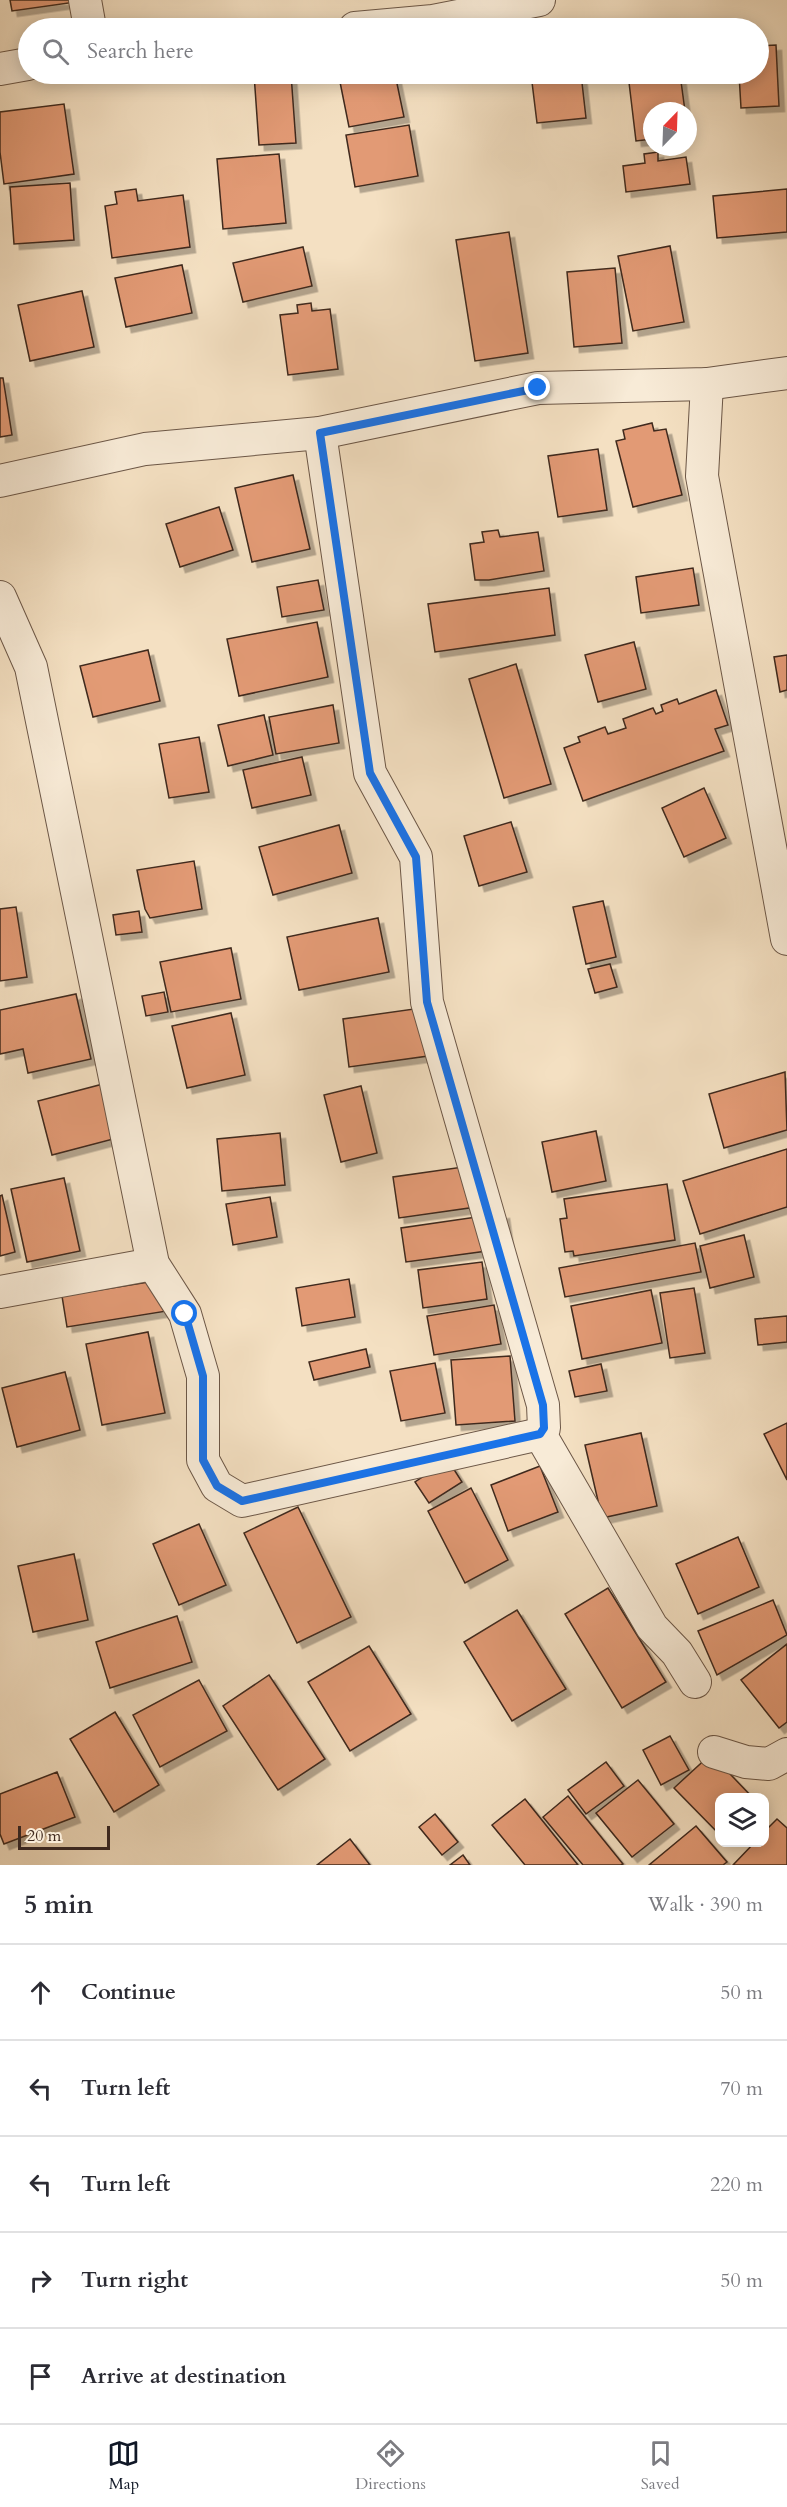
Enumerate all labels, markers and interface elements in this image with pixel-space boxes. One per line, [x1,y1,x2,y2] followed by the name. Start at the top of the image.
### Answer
[18,18,769,84] search box
[39,35,72,68] icon: search
[87,36,194,66] text: Search here
[643,102,697,156] north arrow
[524,374,550,400] route end
[171,1300,197,1326] route start
[715,1793,769,1847] map controls
[715,1793,769,1847] button: layers
[18,1823,110,1850] scale bar
[27,1825,61,1847] text: 20 m
[24,1887,93,1922] text: 5 min
[648,1891,763,1918] text: Walk · 390 m
[24,1976,57,2009] icon: ahead
[81,1977,176,2007] text: Continue
[720,1979,763,2006] text: 50 m
[24,2072,57,2105] icon: left
[81,2073,170,2103] text: Turn left
[720,2075,763,2102] text: 70 m
[24,2168,57,2201] icon: left
[81,2169,170,2199] text: Turn left
[710,2171,763,2198] text: 220 m
[24,2264,57,2297] icon: right
[81,2265,188,2295] text: Turn right
[720,2267,763,2294] text: 50 m
[24,2360,57,2393] icon: arrive
[81,2361,286,2391] text: Arrive at destination
[107,2437,140,2495] tab: Map
[355,2437,426,2495] tab: Directions
[641,2437,680,2495] tab: Saved

